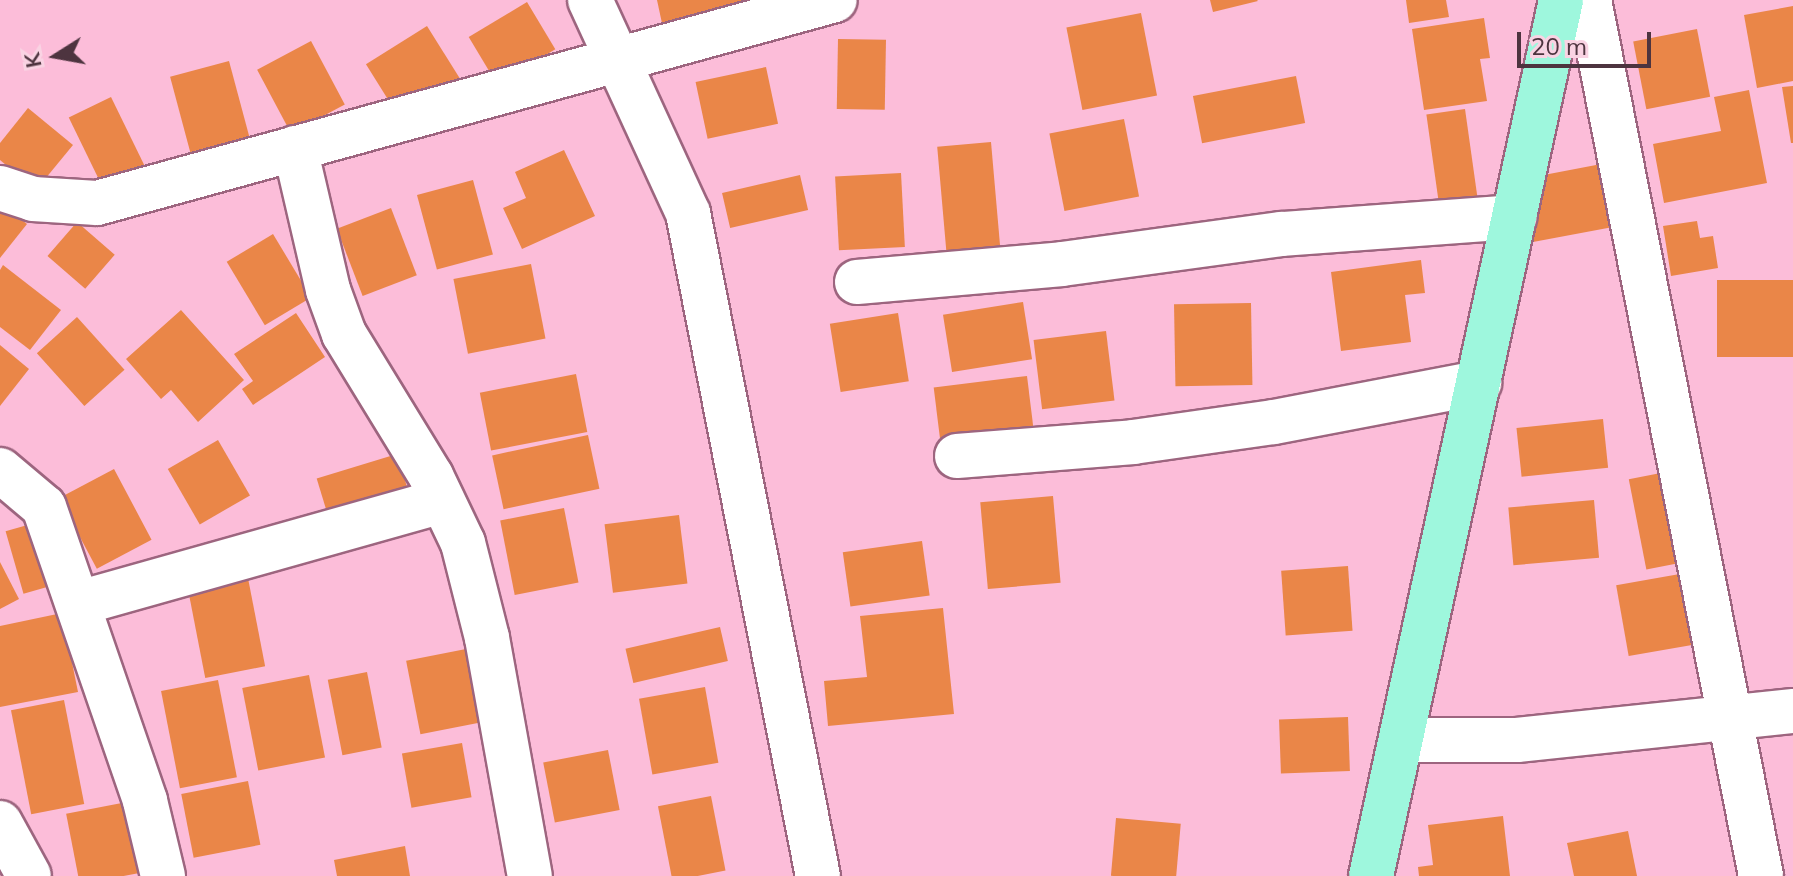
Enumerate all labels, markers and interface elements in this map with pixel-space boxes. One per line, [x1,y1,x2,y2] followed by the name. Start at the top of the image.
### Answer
[16,16,96,96] north arrow
[1521,16,1655,66] scale bar
[1531,31,1587,61] text: 20 m
[17,51,48,70] text: K

